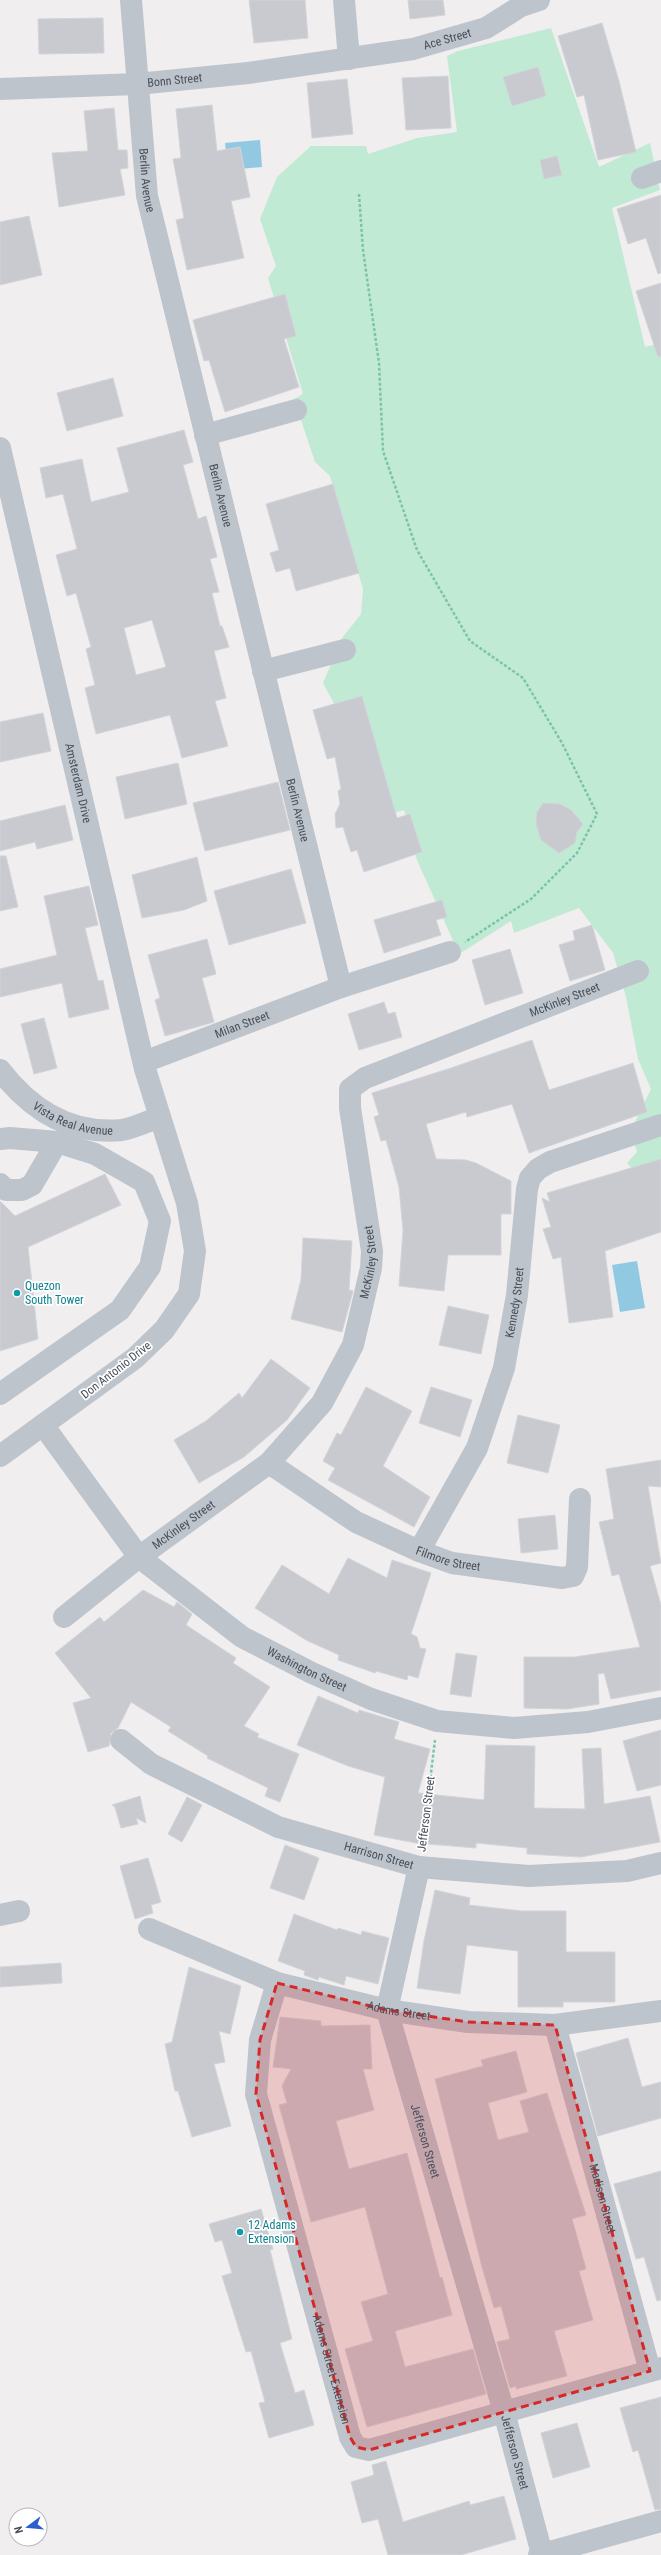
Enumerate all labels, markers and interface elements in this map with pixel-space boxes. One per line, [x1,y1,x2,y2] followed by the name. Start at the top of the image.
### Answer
[422,26,473,53] street label: Ace Street
[147,71,203,90] street label: Bonn Street
[136,148,158,214] street label: Berlin Avenue
[206,462,235,529] street label: Berlin Avenue
[62,742,94,825] street label: Amsterdam Drive
[283,777,312,844] street label: Berlin Avenue
[528,980,602,1020] street label: McKinley Street
[213,1008,272,1041] street label: Milan Street
[30,1099,113,1138] street label: Vista Real Avenue
[357,1224,379,1300] street label: McKinley Street
[503,1266,527,1339] street label: Kennedy Street
[25,1279,84,1307] place label: Quezon South Tower
[12,1288,22,1298] marker: Quezon South Tower
[78,1338,154,1402] street label: Don Antonio Drive
[149,1497,218,1552] street label: McKinley Street
[414,1543,482,1574] street label: Filmore Street
[265,1644,349,1694] street label: Washington Street
[414,1775,438,1853] street label: Jefferson Street
[343,1839,416,1872] street label: Harrison Street
[366,1998,432,2023] street label: Adams Street
[408,2102,443,2180] street label: Jefferson Street
[586,2162,619,2235] street label: Madison Street
[248,2218,296,2246] place label: 12 Adams Extension
[235,2227,245,2237] marker: 12 Adams Extension
[310,2313,353,2426] street label: Adams Street Extension
[498,2414,532,2492] street label: Jefferson Street
[8,2507,48,2547] north arrow
[12,2524,26,2535] text: N

